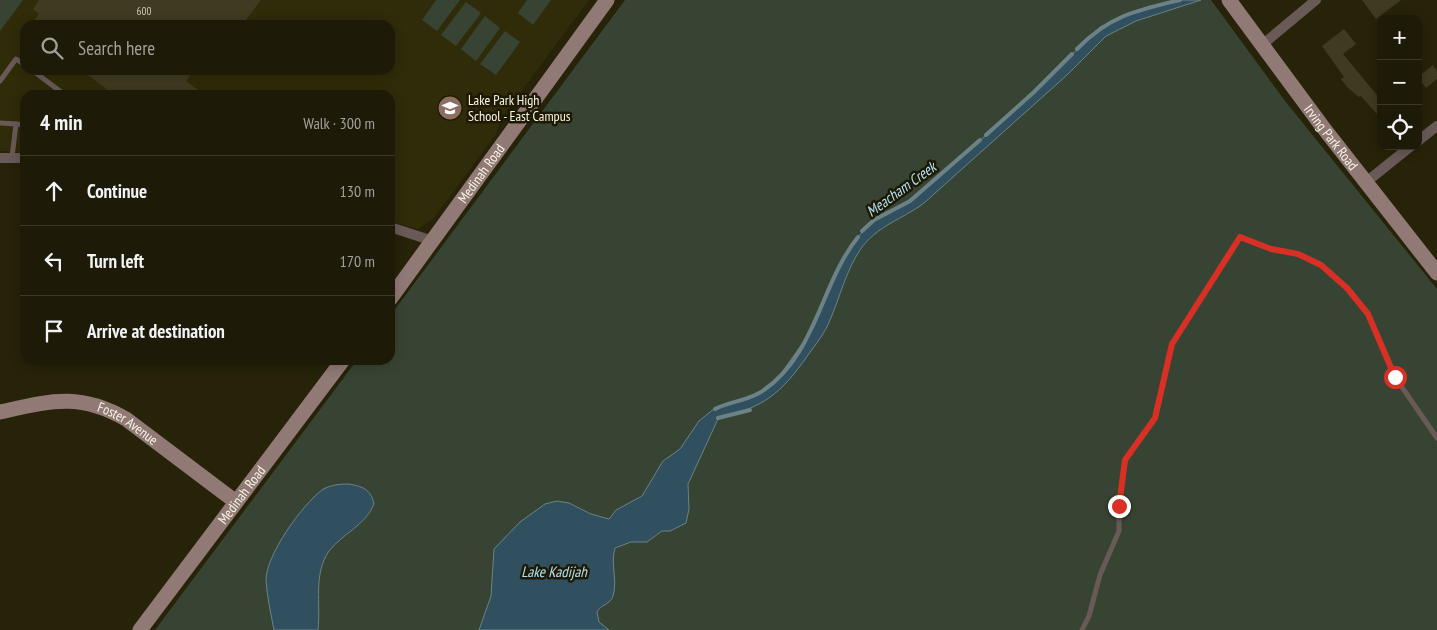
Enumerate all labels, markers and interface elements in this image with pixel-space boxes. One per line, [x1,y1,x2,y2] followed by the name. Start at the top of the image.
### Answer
[137,4,151,18] house number: 600
[1377,15,1422,150] map controls
[1377,15,1422,60] button: +
[20,20,395,75] search box
[38,34,66,62] icon: search
[78,36,155,60] text: Search here
[1377,60,1422,105] button: −
[468,91,571,125] place label: Lake Park High School - East Campus
[437,95,463,121] school or university icon: Lake Park High School - East Campus
[1300,101,1362,174] street label: Irving Park Road
[1377,105,1422,150] button: locate
[40,109,82,136] text: 4 min
[303,113,375,133] text: Walk · 300 m
[454,140,508,207] street label: Medinah Road
[862,156,941,221] water label: Meacham Creek
[40,177,68,205] icon: ahead
[87,179,147,203] text: Continue
[340,181,375,201] text: 130 m
[40,247,68,275] icon: left
[87,249,144,273] text: Turn left
[340,251,375,271] text: 170 m
[40,317,68,345] icon: arrive
[87,319,225,343] text: Arrive at destination
[1384,366,1407,389] route start
[95,398,162,449] street label: Foster Avenue
[214,462,269,528] street label: Medinah Road
[1108,495,1131,518] route end
[521,562,588,581] water label: Lake Kadijah

